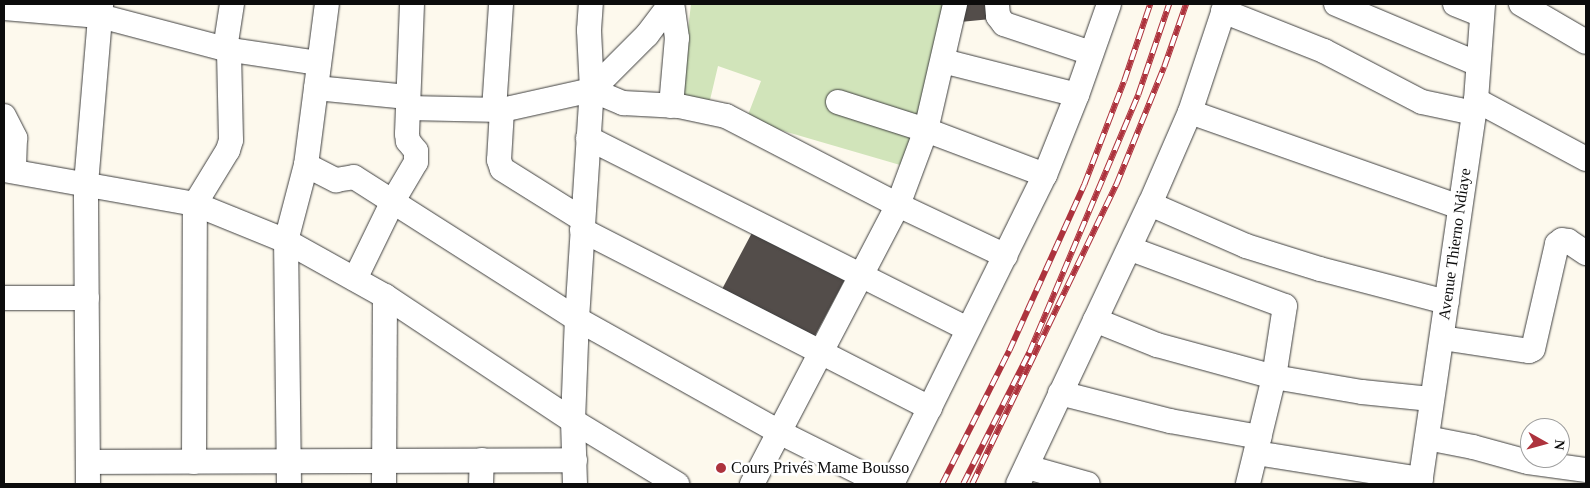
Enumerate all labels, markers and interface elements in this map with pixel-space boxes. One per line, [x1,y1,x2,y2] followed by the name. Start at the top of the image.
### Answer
[1435,167,1475,321] street label: Avenue Thierno Ndiaye
[1520,418,1570,468] north arrow
[1551,439,1567,451] text: N
[731,458,909,478] place label: Cours Privés Mame Bousso
[715,462,727,474] marker: Cours Privés Mame Bousso

